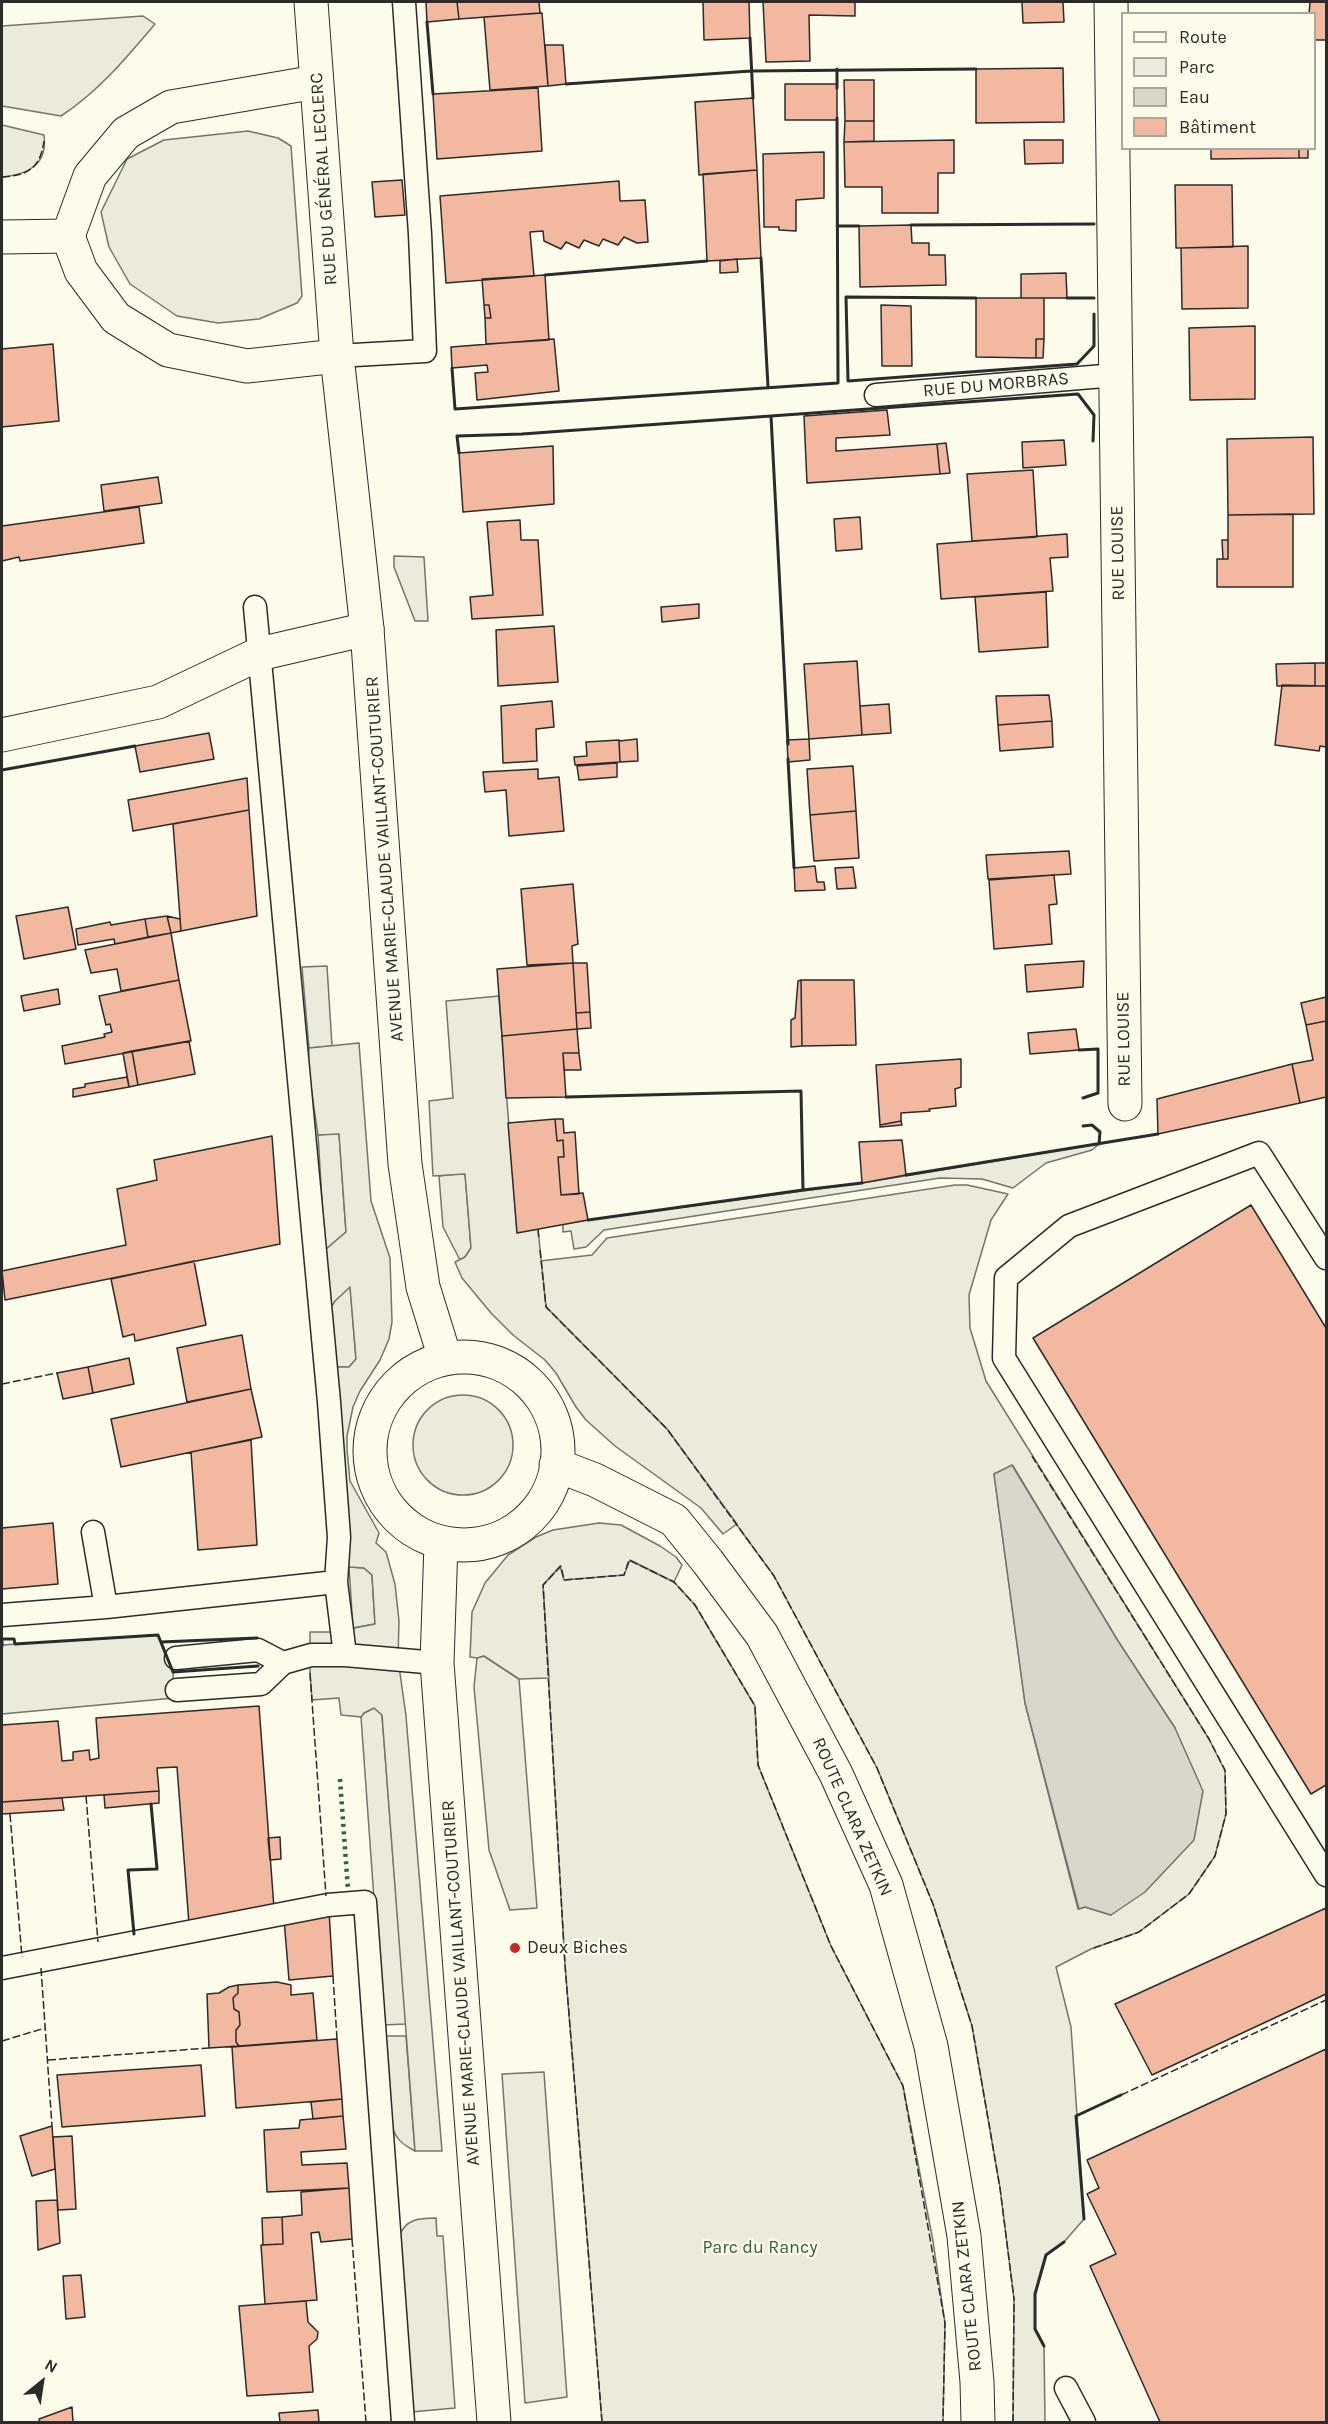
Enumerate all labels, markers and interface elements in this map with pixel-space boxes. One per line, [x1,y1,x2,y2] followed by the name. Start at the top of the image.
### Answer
[1121,12,1316,150] legend
[1179,26,1227,48] text: Route
[1179,56,1215,78] text: Parc
[306,72,342,286] street label: RUE DU GÉNÉRAL LECLERC
[1179,86,1210,108] text: Eau
[1179,116,1256,138] text: Bâtiment
[922,368,1070,402] street label: RUE DU MORBRAS
[1106,505,1130,601] street label: RUE LOUISE
[361,675,409,1043] street label: AVENUE MARIE-CLAUDE VAILLANT-COUTURIER
[1112,991,1136,1087] street label: RUE LOUISE
[807,1734,897,1900] street label: ROUTE CLARA ZETKIN
[437,1799,485,2167] street label: AVENUE MARIE-CLAUDE VAILLANT-COUTURIER
[527,1937,628,1959] place label: Deux Biches
[508,1941,522,1955] marker: Deux Biches
[947,2200,987,2372] street label: ROUTE CLARA ZETKIN
[702,2237,818,2259] park label: Parc du Rancy
[12,2352,72,2412] north arrow
[42,2355,61,2377] text: N

